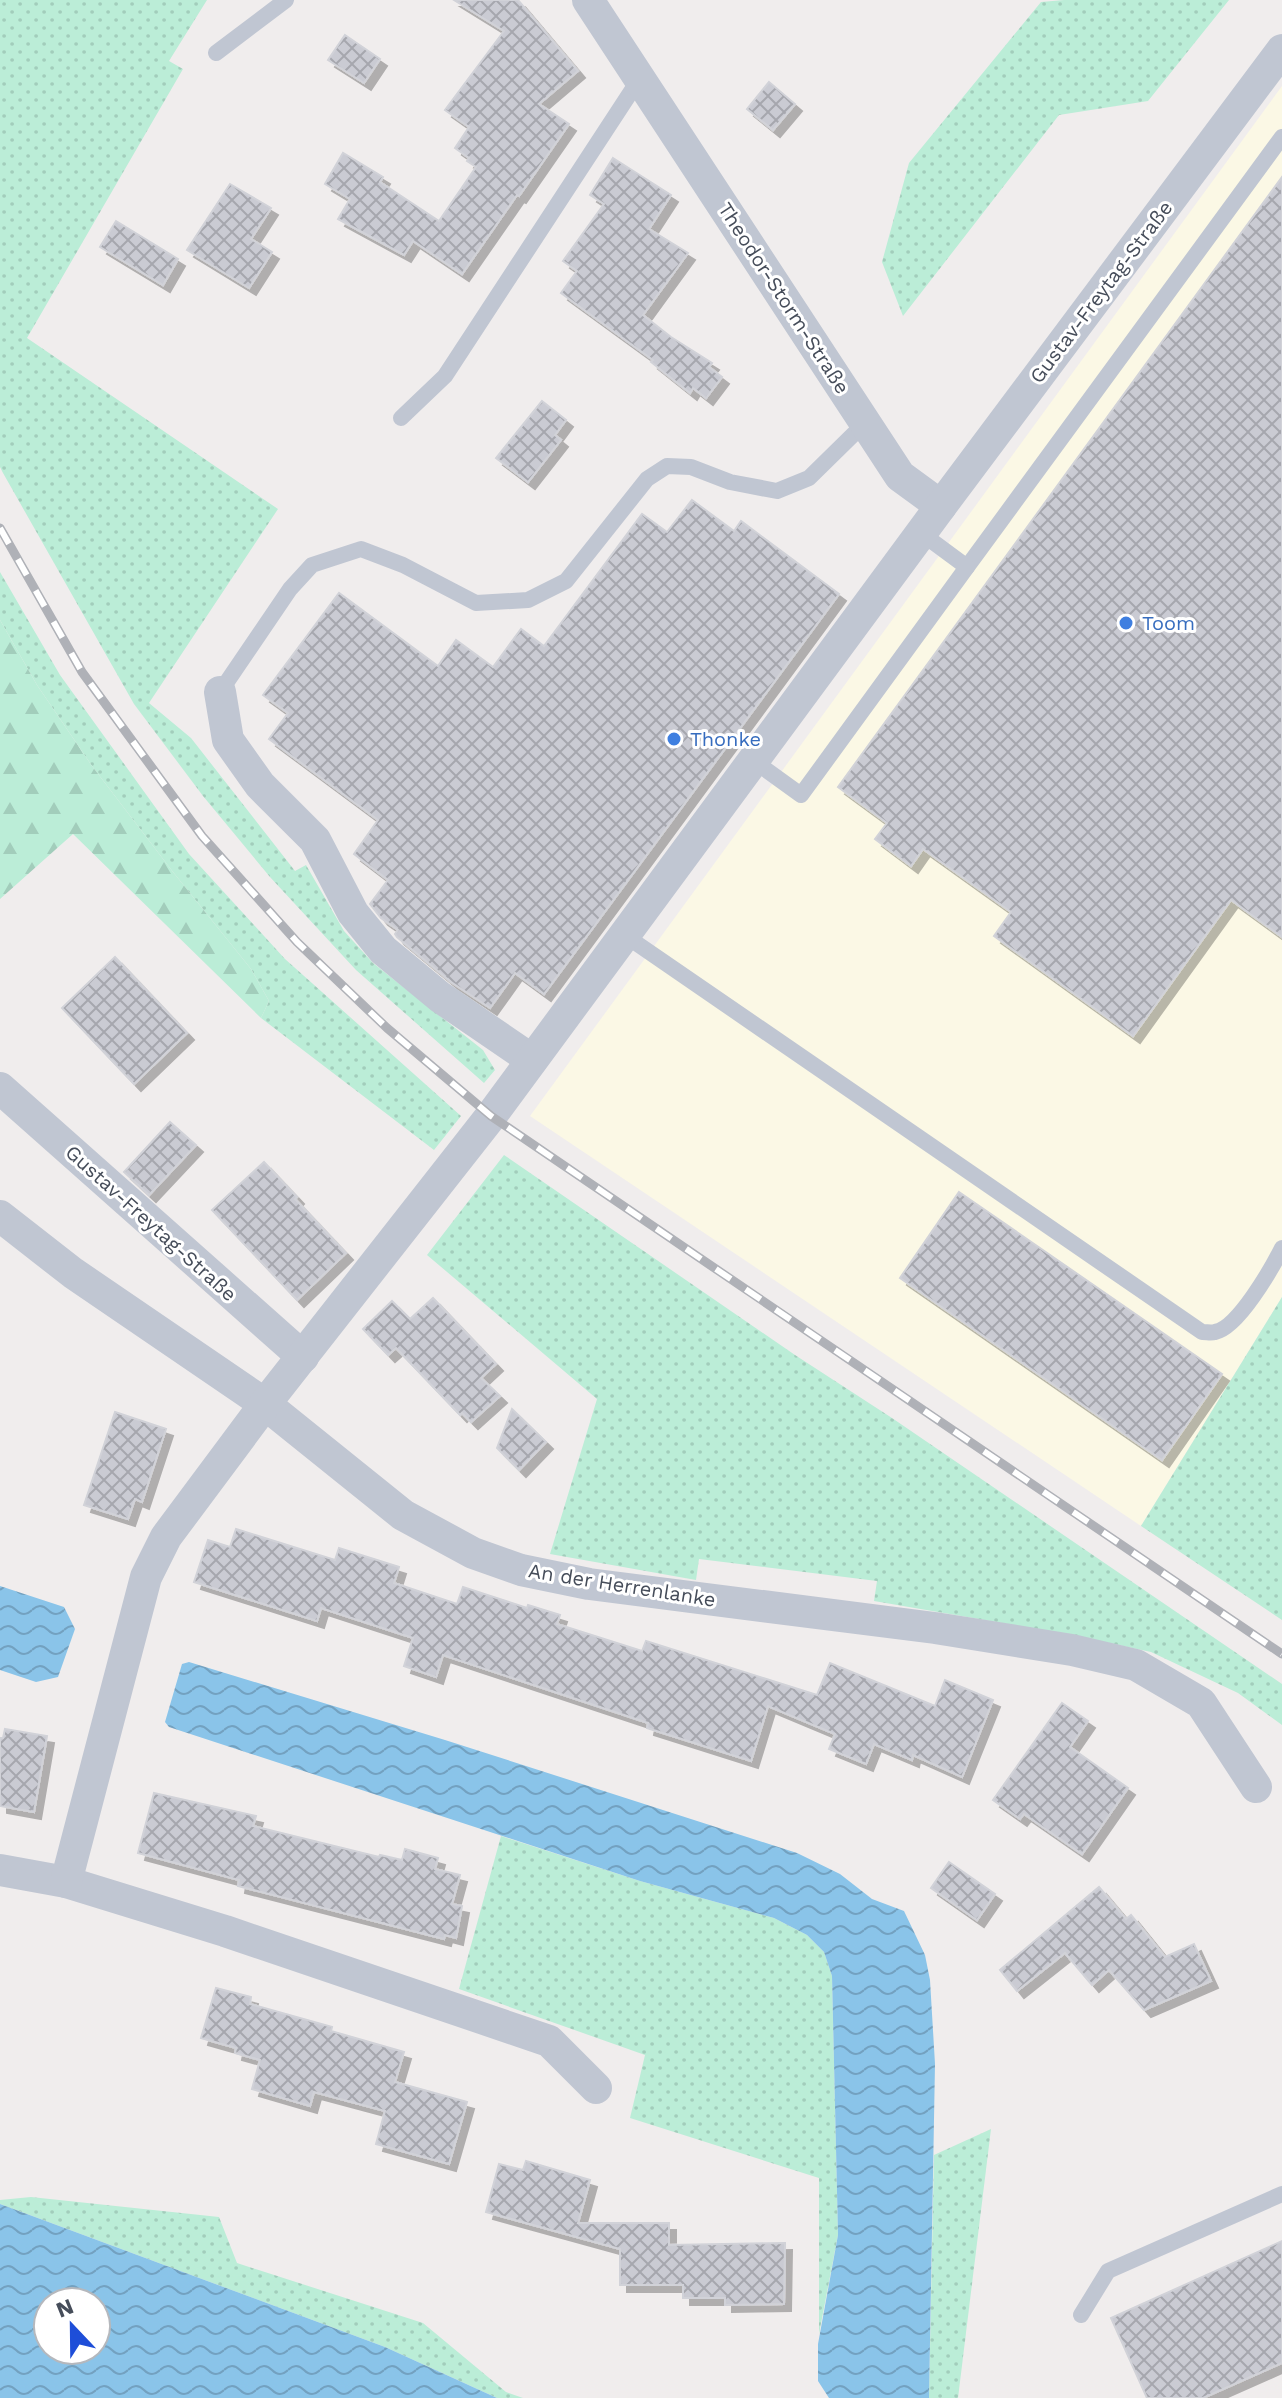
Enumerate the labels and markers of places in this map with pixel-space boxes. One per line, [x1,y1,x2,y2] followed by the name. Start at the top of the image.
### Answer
[1142,611,1195,635] place label: Toom
[1117,614,1135,632] marker: Toom
[690,727,761,751] place label: Thonke
[665,730,683,748] marker: Thonke

